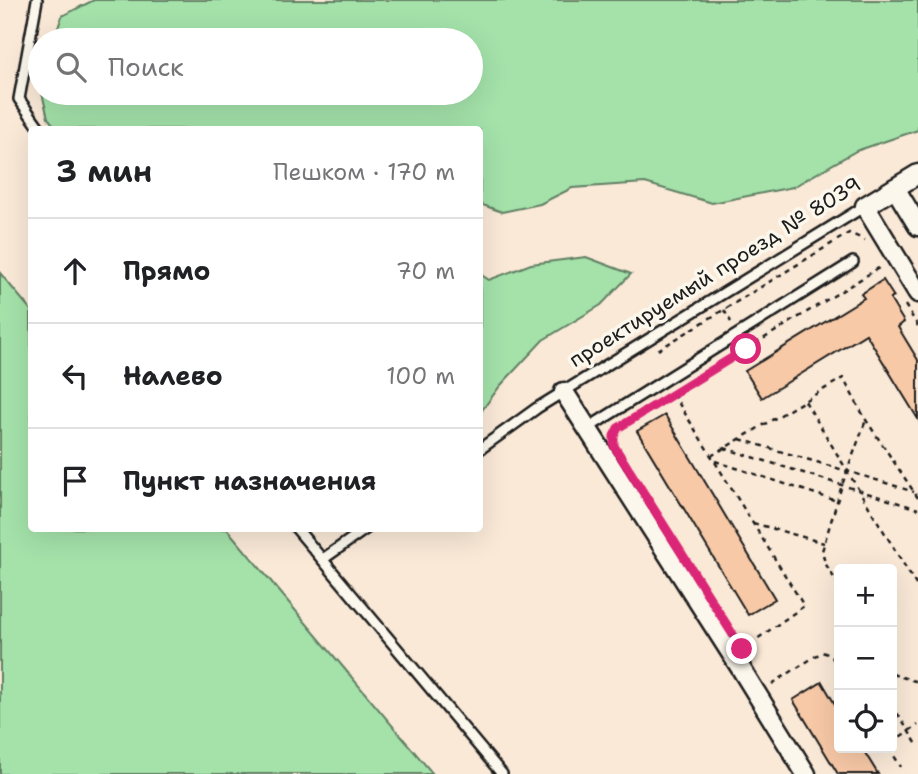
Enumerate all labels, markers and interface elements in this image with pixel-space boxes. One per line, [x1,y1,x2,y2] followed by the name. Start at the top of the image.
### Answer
[28,28,483,105] search box
[52,48,90,86] icon: search
[108,49,184,84] text: Поиск
[56,151,152,192] text: 3 мин
[273,157,455,187] text: Пешком · 170 m
[564,170,866,374] street label: проектируемый проезд № 8039
[56,252,94,290] icon: ahead
[123,253,211,288] text: Прямо
[396,256,455,286] text: 70 m
[730,333,761,364] route start
[56,357,94,395] icon: left
[123,358,223,393] text: Налево
[386,361,455,391] text: 100 m
[56,462,94,500] icon: arrive
[123,463,376,498] text: Пункт назначения
[834,564,897,753] map controls
[834,564,897,627] button: +
[834,627,897,690] button: −
[726,633,757,664] route end
[834,690,897,753] button: locate

